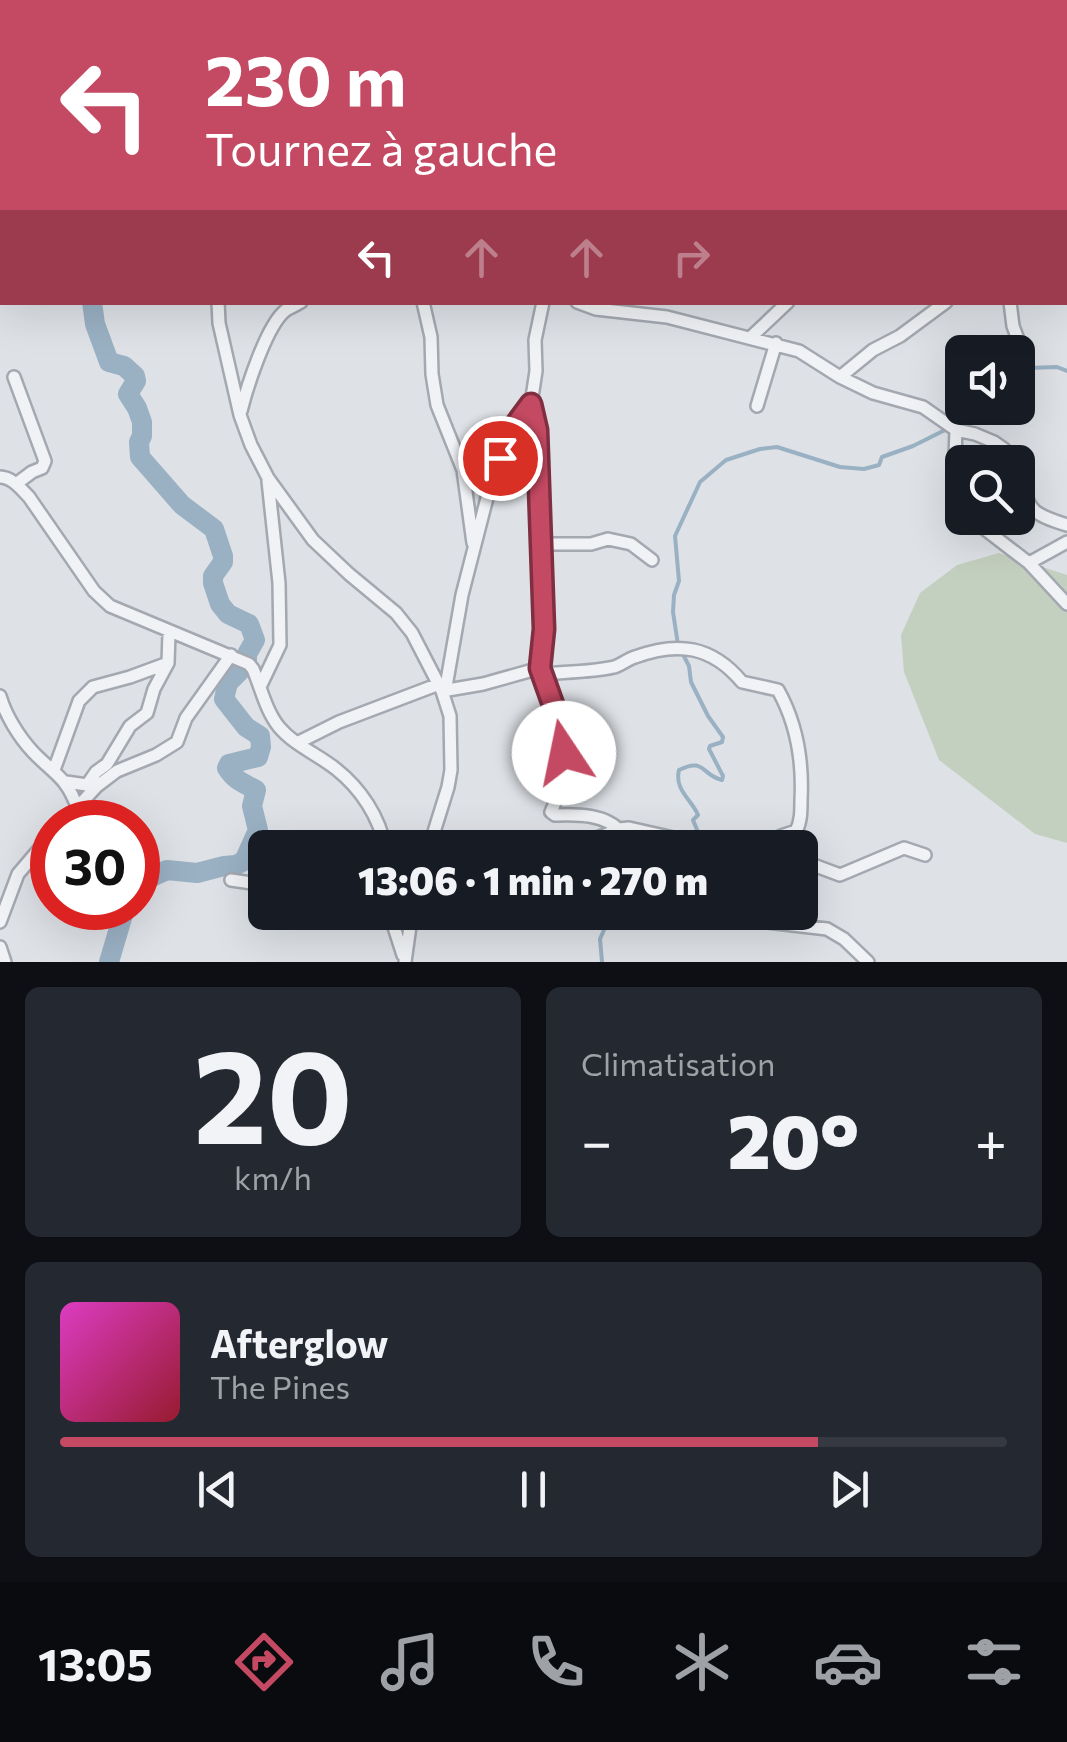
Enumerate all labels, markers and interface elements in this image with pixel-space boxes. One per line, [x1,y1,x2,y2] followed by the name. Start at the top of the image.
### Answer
[205,35,407,120] text: 230 m
[40,40,170,170] icon: left
[205,120,557,175] text: Tournez à gauche
[349,230,404,285] icon: left
[454,230,509,285] icon: ahead
[559,230,614,285] icon: ahead
[664,230,719,285] icon: right
[945,335,1035,535] map controls
[945,335,1035,425] button: sound
[458,416,543,501] pin
[473,431,528,486] icon: arrive
[945,445,1035,535] button: search
[512,701,616,805] position arrow
[30,800,160,930] speed limit sign: 30
[358,856,708,903] text: 13:06 · 1 min · 270 m
[193,1012,353,1171] text: 20
[581,1043,775,1083] text: Climatisation
[728,1093,859,1184] text: 20°
[581,1106,612,1173] text: −
[975,1106,1007,1173] text: +
[234,1157,312,1197] text: km/h
[210,1319,388,1366] text: Afterglow
[210,1366,350,1406] text: The Pines
[190,1462,245,1517] icon: previous
[506,1462,561,1517] icon: pause
[822,1462,877,1517] icon: next
[229,1627,299,1697] icon: directions
[375,1627,445,1697] icon: music
[521,1627,591,1697] icon: phone
[667,1627,737,1697] icon: climate
[813,1627,883,1697] icon: car
[959,1627,1029,1697] icon: filters
[38,1635,153,1690] text: 13:05

